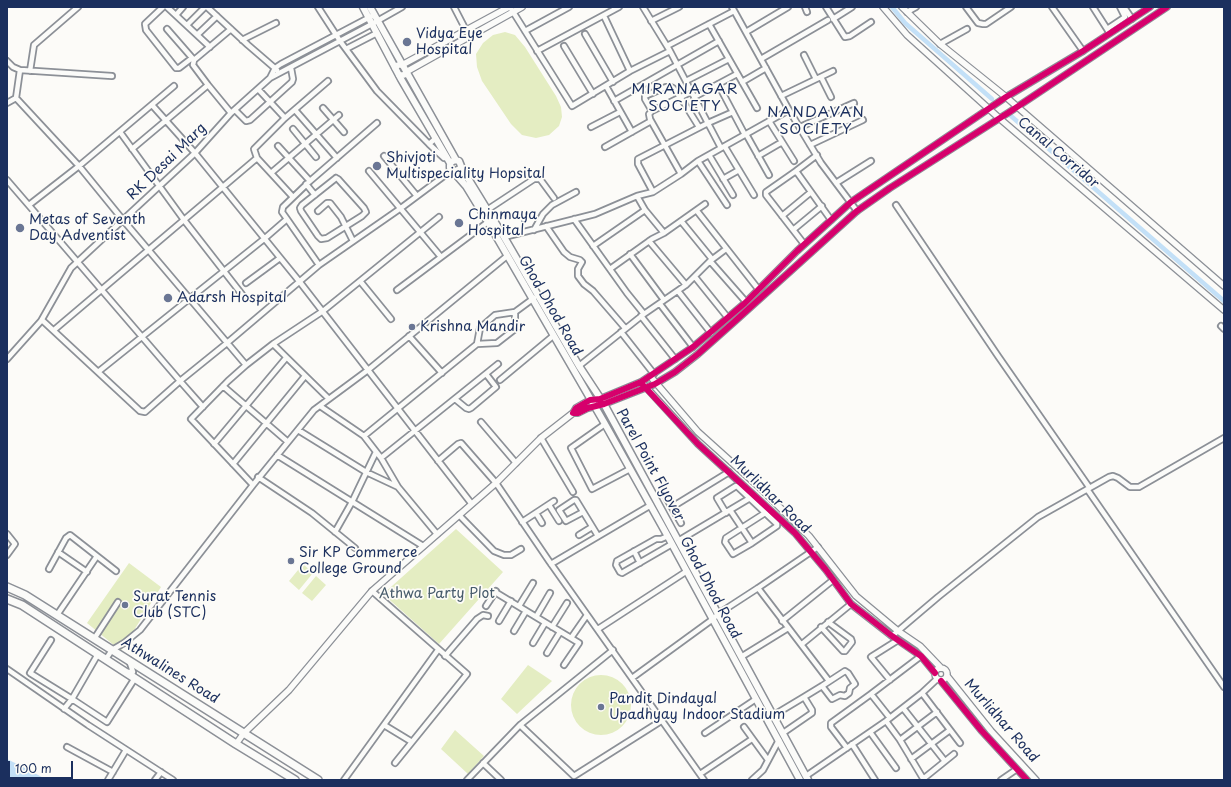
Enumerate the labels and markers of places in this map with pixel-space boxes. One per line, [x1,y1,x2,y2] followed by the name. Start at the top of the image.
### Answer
[416,26,483,58] place label: Vidya Eye Hospital
[401,36,413,48] marker: Vidya Eye Hospital
[386,150,545,182] place label: Shivjoti Multispeciality Hopsital
[371,160,383,172] marker: Shivjoti Multispeciality Hopsital
[468,207,537,240] place label: Chinmaya Hospital
[29,212,146,244] place label: Metas of Seventh Day Adventist
[453,217,465,229] marker: Chinmaya Hospital
[14,222,26,234] marker: Metas of Seventh Day Adventist
[177,290,287,306] place label: Adarsh Hospital
[162,292,174,304] marker: Adarsh Hospital
[420,319,525,335] place label: Krishna Mandir
[407,322,417,332] marker: Krishna Mandir
[299,545,417,578] place label: Sir KP Commerce College Ground
[286,556,296,566] marker: Sir KP Commerce College Ground
[133,589,216,622] place label: Surat Tennis Club (STC)
[120,600,130,610] marker: Surat Tennis Club (STC)
[609,691,785,724] place label: Pandit Dindayal Upadhyay Indoor Stadium
[596,702,606,712] marker: Pandit Dindayal Upadhyay Indoor Stadium

